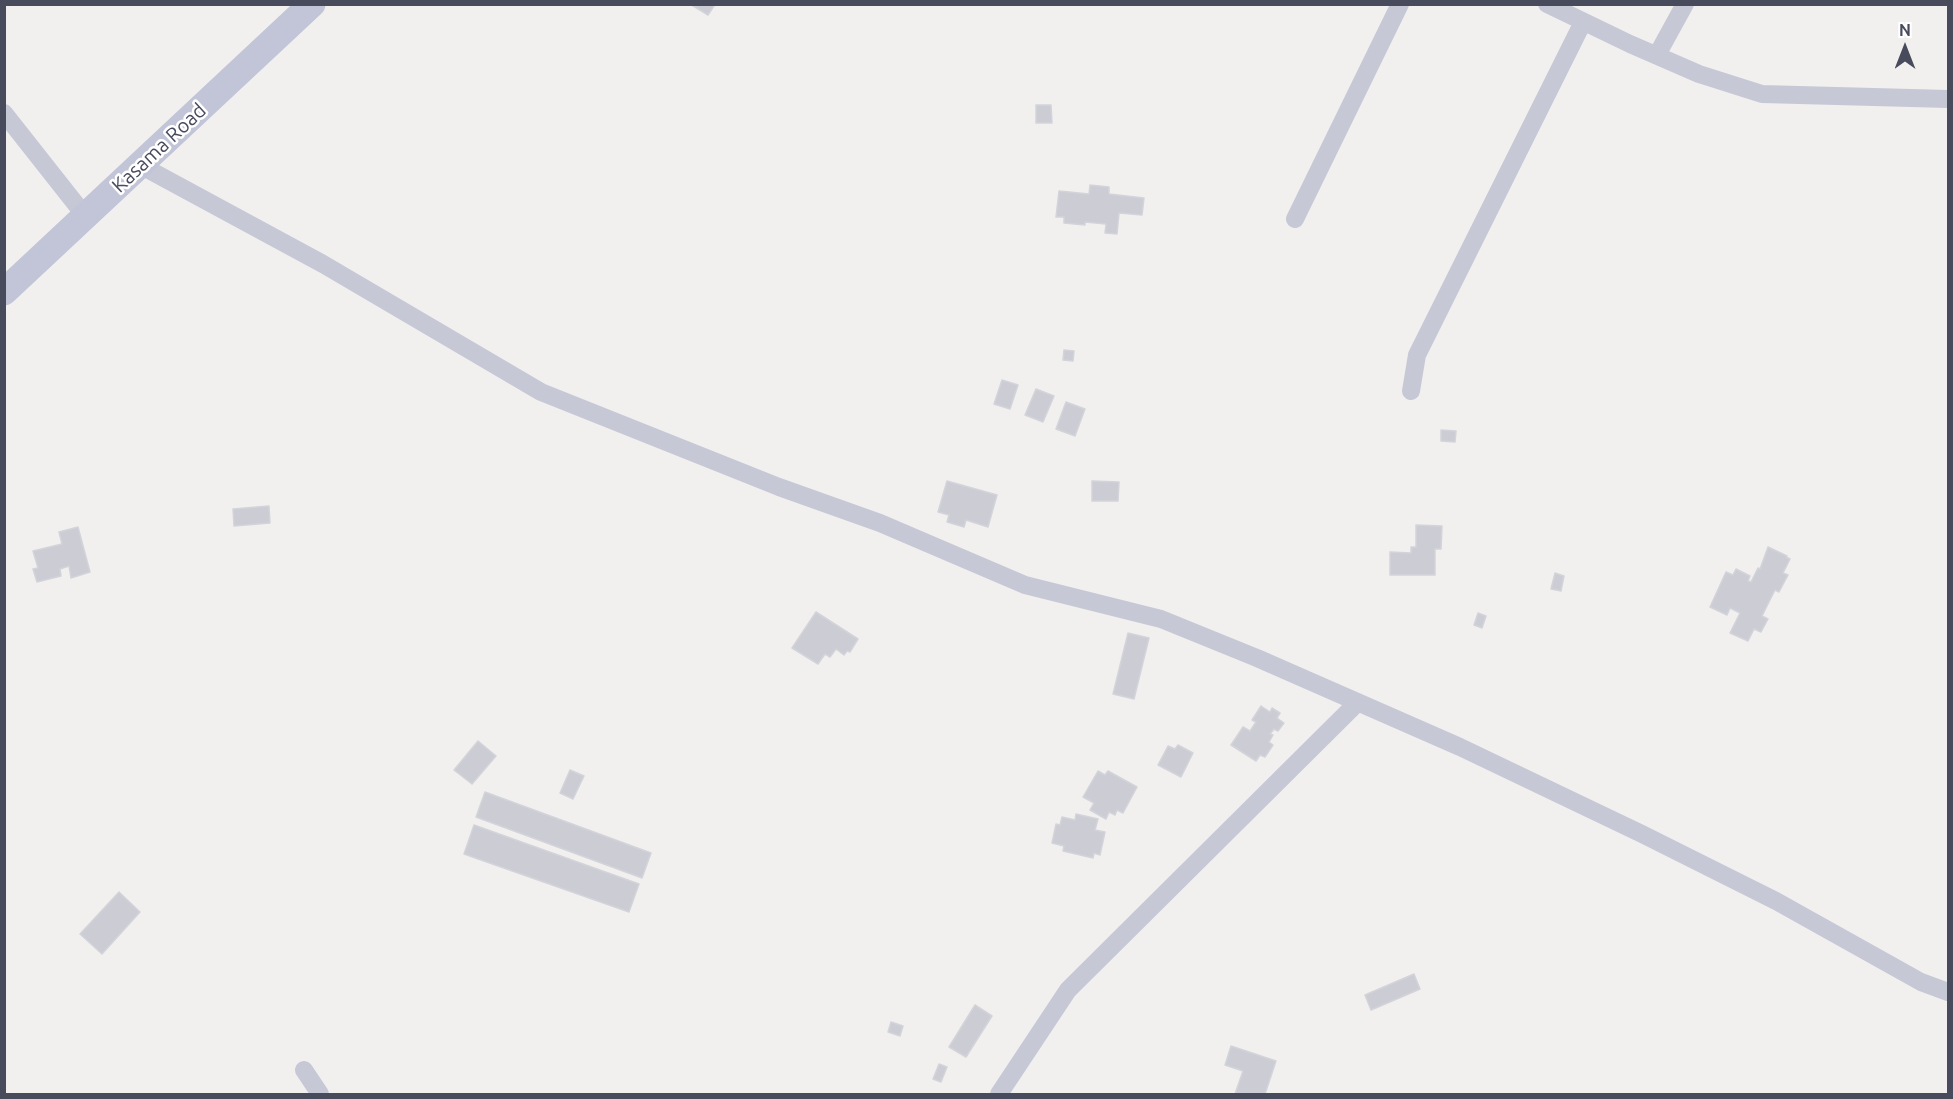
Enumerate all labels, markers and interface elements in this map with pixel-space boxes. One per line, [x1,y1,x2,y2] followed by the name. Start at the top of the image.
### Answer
[1875,18,1935,78] north arrow
[1899,21,1911,39] text: N
[107,98,211,198] street label: Kasama Road

